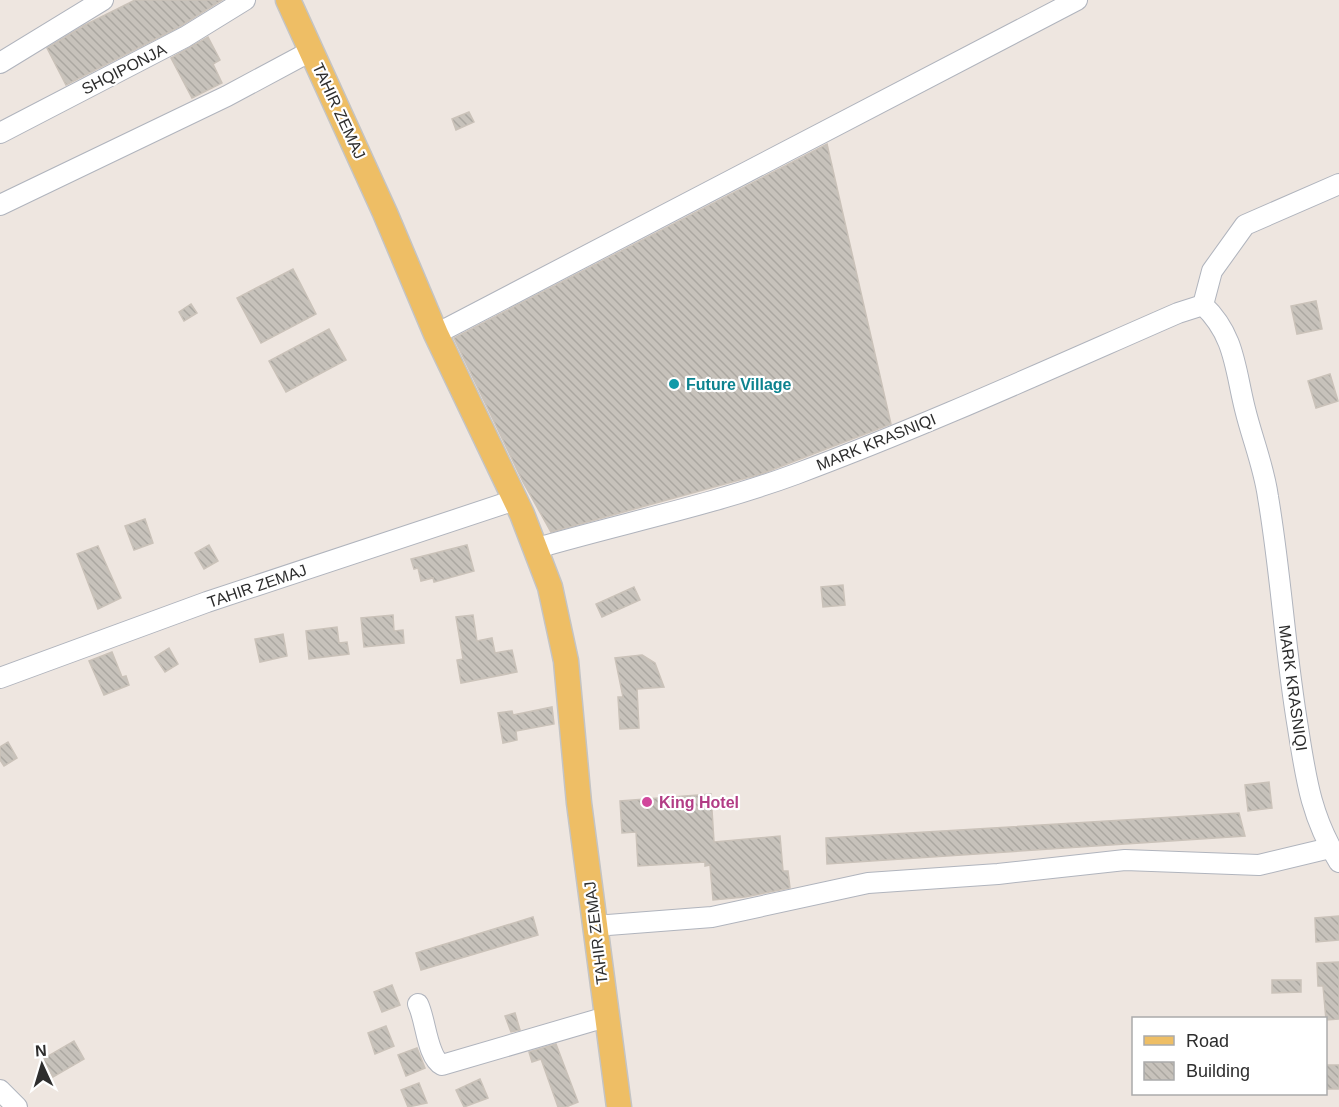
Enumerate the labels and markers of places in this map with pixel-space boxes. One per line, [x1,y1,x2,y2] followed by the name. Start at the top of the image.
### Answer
[686,376,792,393] place label: Future Village
[667,377,681,391] marker: Future Village
[659,794,739,811] place label: King Hotel
[640,795,654,809] marker: King Hotel

